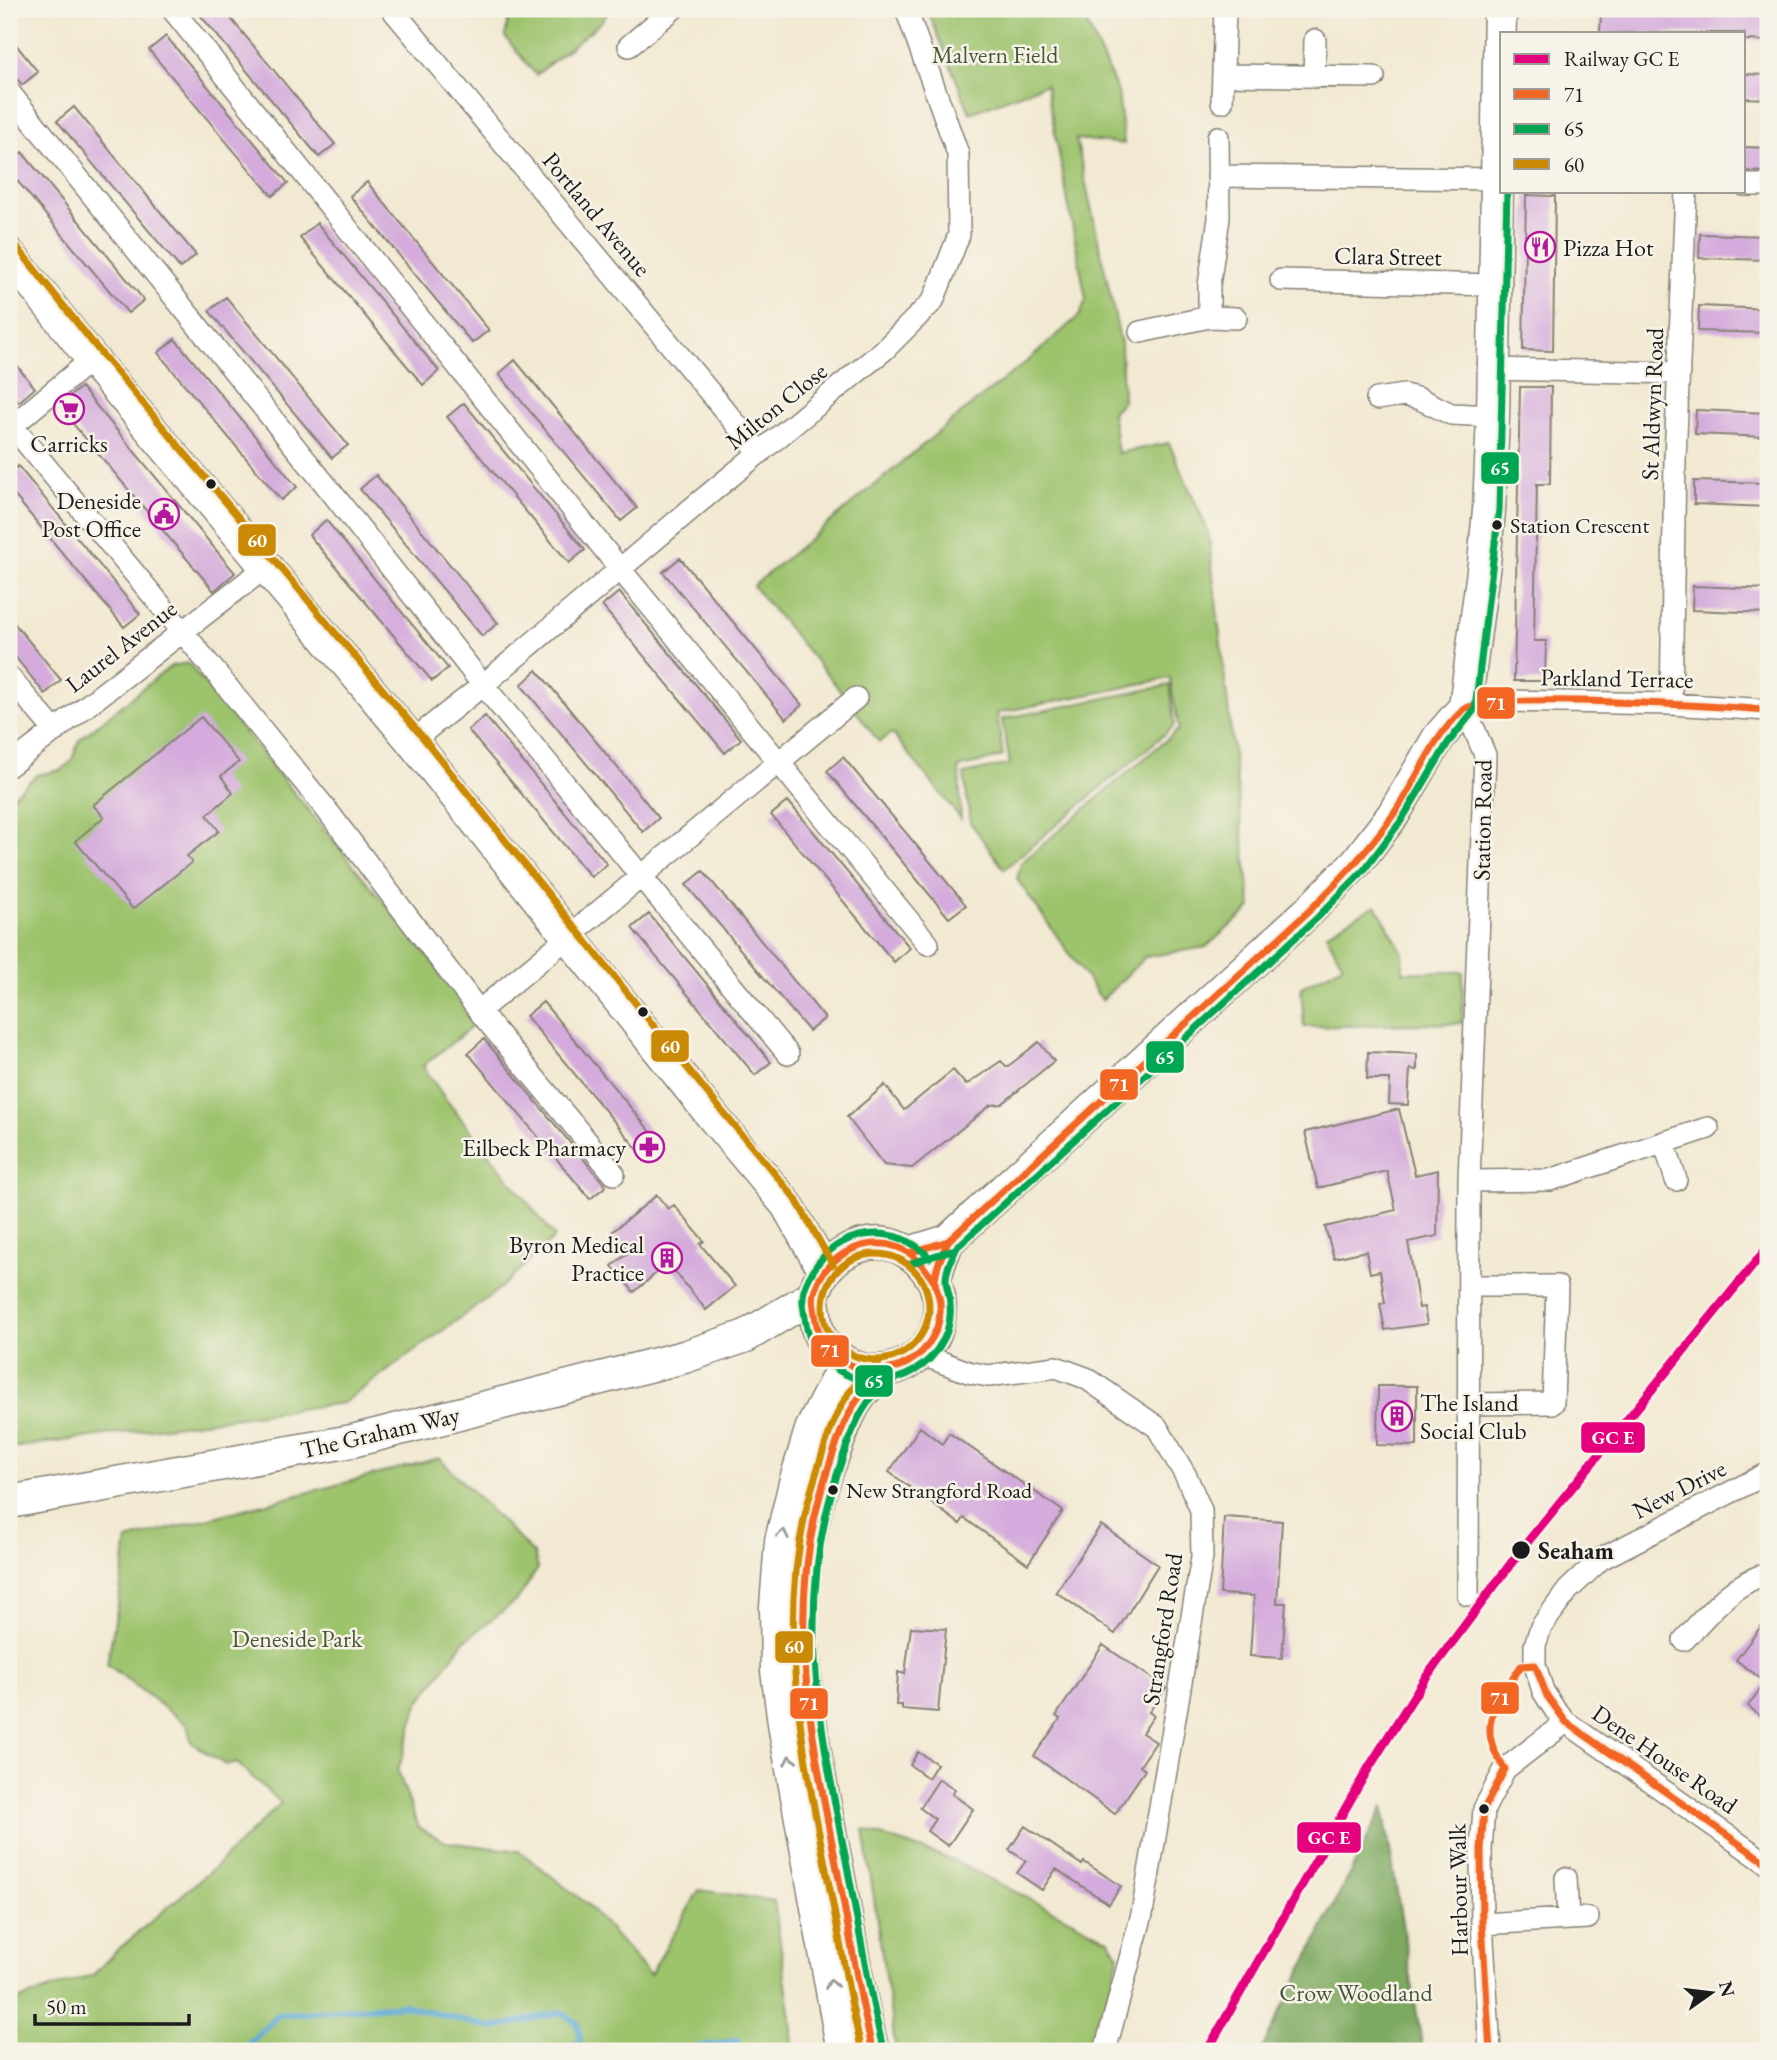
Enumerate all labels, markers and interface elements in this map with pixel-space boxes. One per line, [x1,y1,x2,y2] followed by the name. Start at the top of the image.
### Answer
[1500,32,1746,192] legend
[932,39,1059,70] park label: Malvern Field
[1564,45,1680,72] text: Railway GC E
[1564,81,1584,108] text: 71
[1564,115,1584,142] text: 65
[536,145,658,283] street label: Portland Avenue
[1564,151,1584,178] text: 60
[1523,230,1557,264] restaurant icon: Pizza Hot
[1563,232,1654,263] place label: Pizza Hot
[1334,240,1442,272] street label: Clara Street
[1634,326,1670,481] street label: St Aldwyn Road
[719,356,833,456] street label: Milton Close
[52,392,86,426] supermarket icon: Carricks
[30,428,108,459] place label: Carricks
[1480,451,1520,485] line badge: 65
[1490,456,1510,481] text: 65
[204,477,218,491] unlabelled marker
[41,485,141,544] place label: Deneside Post Office
[147,497,181,531] public building icon: Deneside Post Office
[1510,511,1649,540] place label: Station Crescent
[1490,518,1504,532] marker: Station Crescent
[237,523,277,557] line badge: 60
[247,528,267,553] text: 60
[59,593,183,699] street label: Laurel Avenue
[1540,661,1694,695] street label: Parkland Terrace
[1476,686,1516,720] line badge: 71
[1486,691,1506,716] text: 71
[1465,758,1499,881] street label: Station Road
[636,1005,650,1019] unlabelled marker
[650,1029,690,1063] line badge: 60
[660,1034,680,1059] text: 60
[1145,1040,1185,1074] line badge: 65
[1155,1045,1175,1070] text: 65
[1099,1068,1139,1101] line badge: 71
[1109,1072,1129,1097] text: 71
[632,1130,666,1164] pharmacy icon: Eilbeck Pharmacy
[462,1132,626,1163] place label: Eilbeck Pharmacy
[509,1229,644,1288] place label: Byron Medical Practice
[650,1241,684,1275] building icon: Byron Medical Practice
[810,1334,850,1368] line badge: 71
[820,1338,840,1363] text: 71
[854,1364,894,1398] line badge: 65
[864,1369,884,1394] text: 65
[1420,1387,1527,1446] place label: The Island Social Club
[297,1399,463,1465] street label: The Graham Way
[1380,1399,1414,1433] building icon: The Island Social Club
[1580,1421,1646,1454] line badge: GC E
[1592,1425,1634,1450] text: GC E
[1627,1452,1731,1526] street label: New Drive
[846,1476,1033,1505] place label: New Strangford Road
[826,1483,840,1497] marker: New Strangford Road
[775,1528,790,1540] one-way arrow
[1538,1535,1614,1566] place label: Seaham
[1510,1539,1532,1561] marker: Seaham
[1135,1550,1189,1707] street label: Strangford Road
[232,1623,363,1654] park label: Deneside Park
[774,1630,814,1664] line badge: 60
[784,1634,804,1659] text: 60
[1480,1681,1520,1715] line badge: 71
[1490,1686,1510,1711] text: 71
[789,1687,829,1720] line badge: 71
[799,1691,819,1716] text: 71
[1586,1697,1744,1821] street label: Dene House Road
[783,1754,798,1766] one-way arrow
[1477,1802,1491,1816] unlabelled marker
[1296,1821,1362,1854] line badge: GC E
[1441,1823,1475,1957] street label: Harbour Walk
[1308,1825,1350,1850] text: GC E
[1676,1958,1746,2028] north arrow
[1279,1977,1434,2008] park label: Crow Woodland
[824,1978,839,1990] one-way arrow
[1713,1979,1741,2000] text: N
[35,1983,189,2027] scale bar
[46,1993,87,2020] text: 50 m

